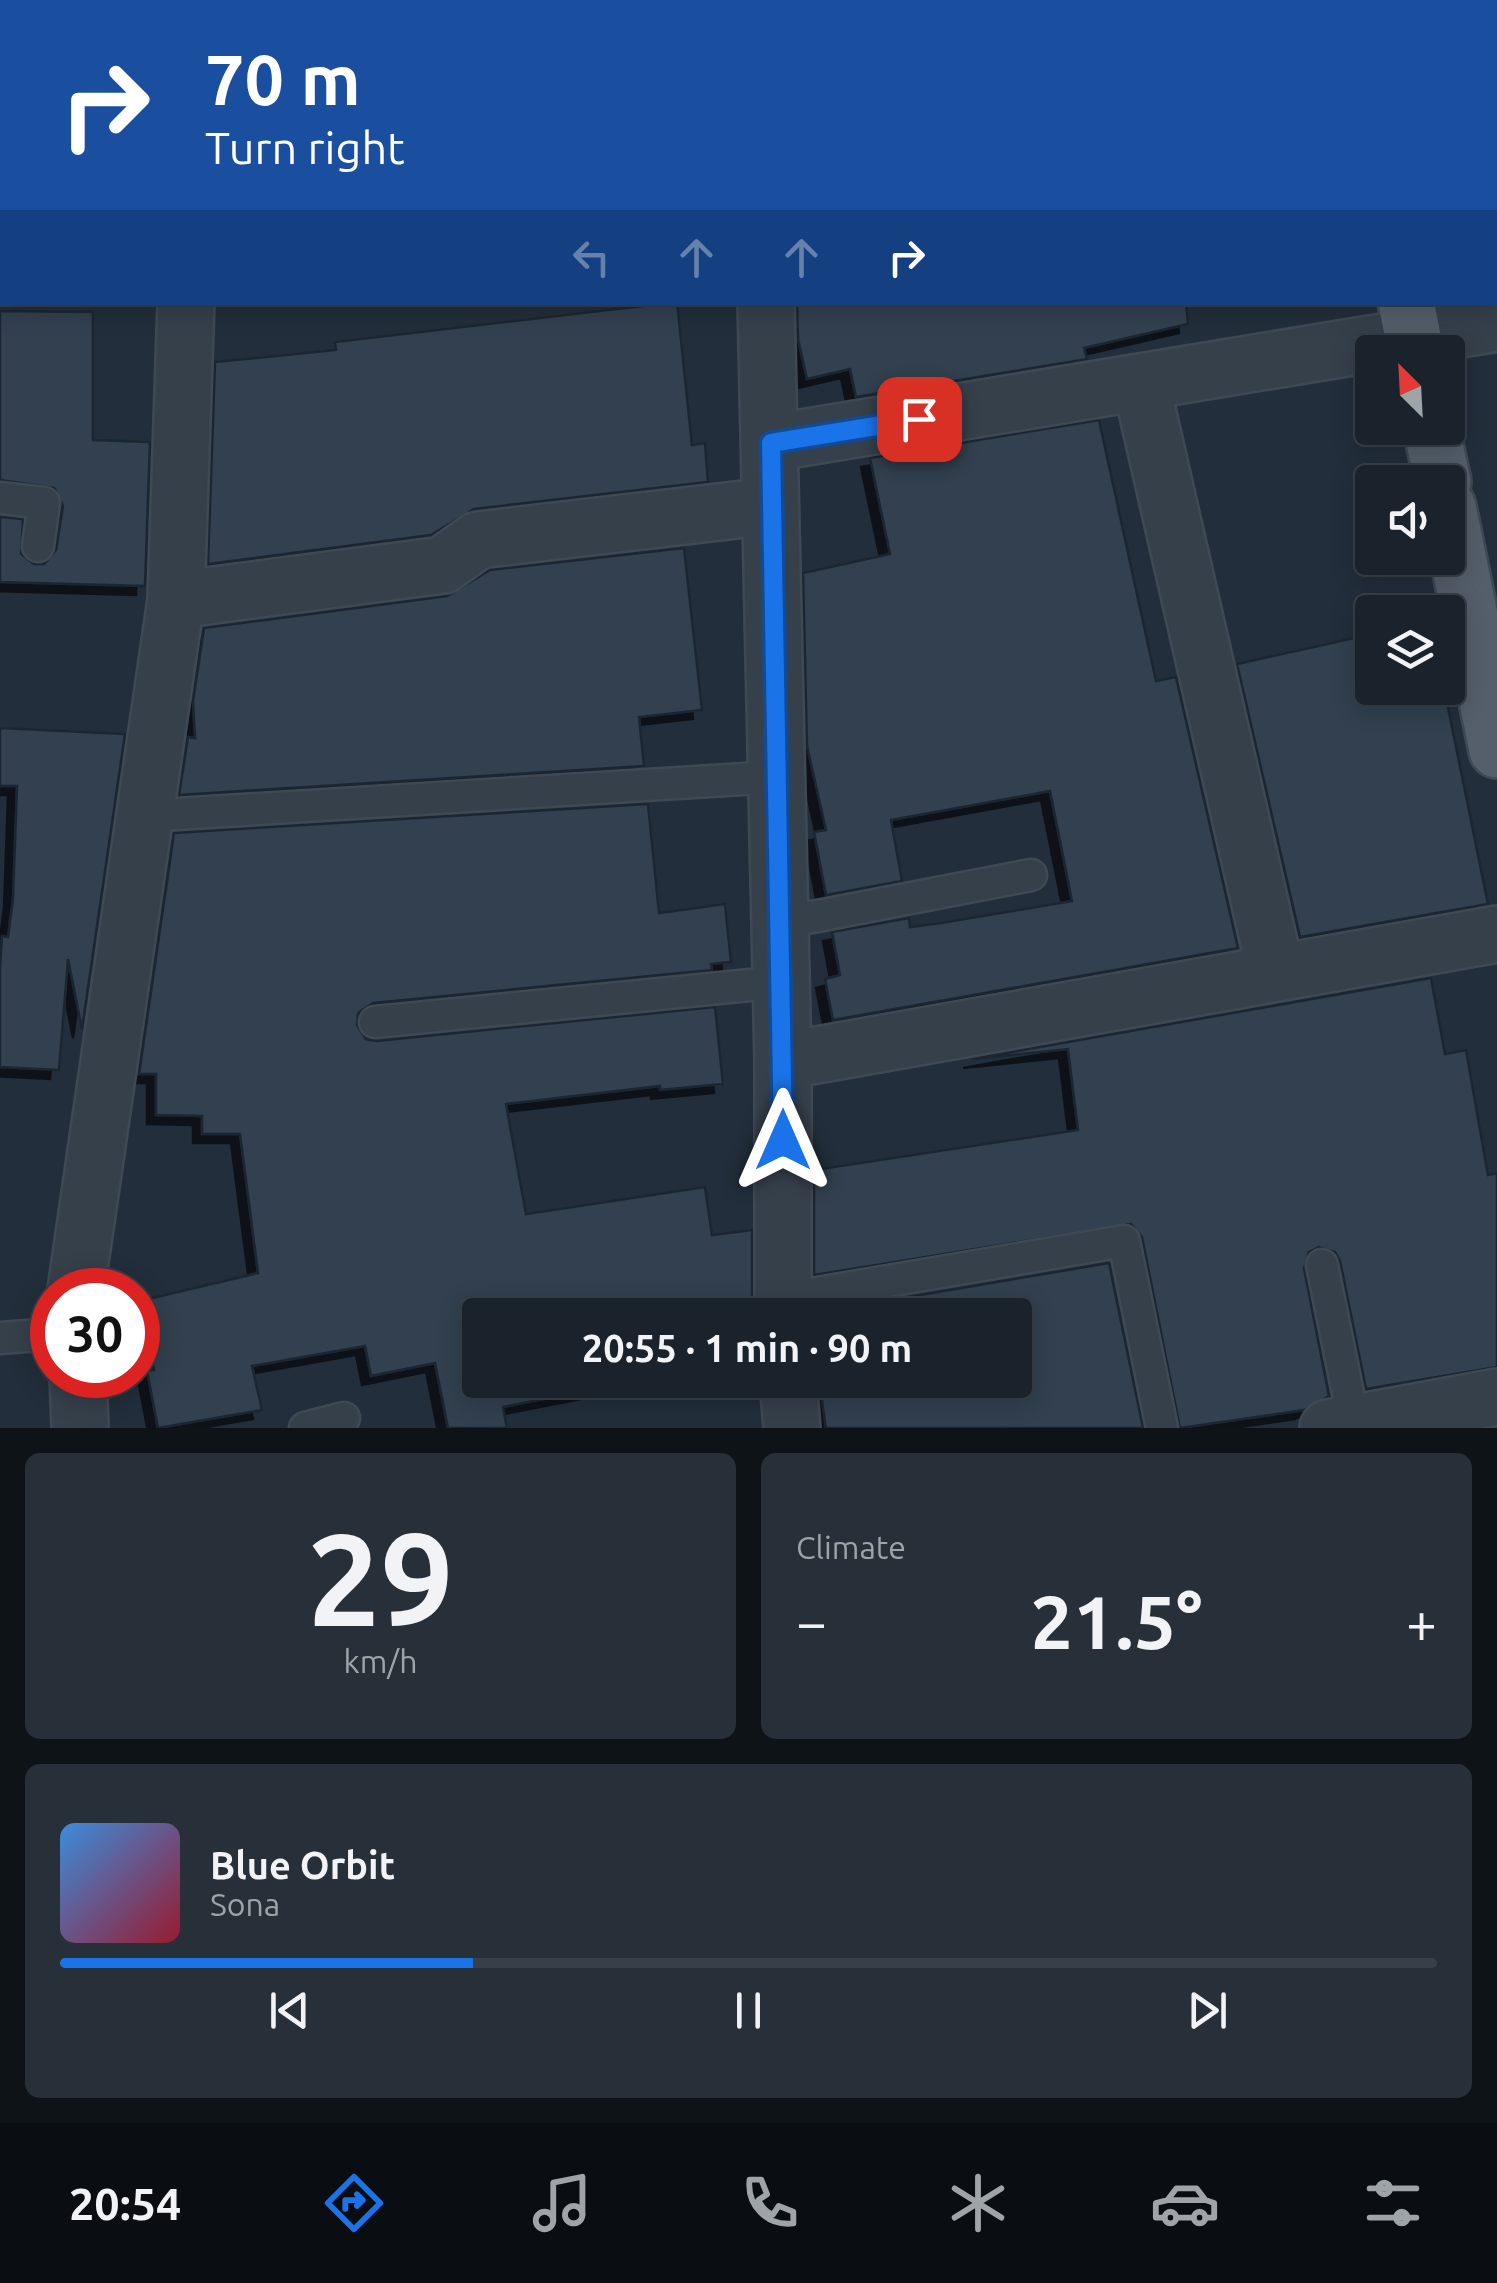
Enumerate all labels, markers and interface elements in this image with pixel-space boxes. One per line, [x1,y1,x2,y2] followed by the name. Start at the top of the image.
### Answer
[40,40,170,170] icon: right
[205,40,361,118] text: 70 m
[205,122,405,173] text: Turn right
[564,230,619,285] icon: left
[669,230,724,285] icon: ahead
[774,230,829,285] icon: ahead
[879,230,934,285] icon: right
[1355,335,1465,445] north arrow
[1355,335,1465,705] map controls
[877,377,962,462] pin
[892,392,947,447] icon: arrive
[1355,465,1465,575] button: sound
[1355,595,1465,705] button: layers
[731,1088,835,1192] position arrow
[30,1268,160,1398] speed limit sign: 30
[582,1327,912,1369] text: 20:55 · 1 min · 90 m
[307,1505,454,1651] text: 29
[796,1529,906,1565] text: Climate
[1031,1579,1202,1663] text: 21.5°
[796,1591,827,1652] text: −
[1406,1591,1437,1652] text: +
[344,1643,417,1679] text: km/h
[210,1844,395,1886] text: Blue Orbit
[210,1886,280,1922] text: Sona
[262,1983,317,2038] icon: previous
[721,1983,776,2038] icon: pause
[1180,1983,1235,2038] icon: next
[319,2168,389,2238] icon: directions
[527,2168,597,2238] icon: music
[735,2168,805,2238] icon: phone
[943,2168,1013,2238] icon: climate
[1150,2168,1220,2238] icon: car
[1358,2168,1428,2238] icon: filters
[69,2178,181,2229] text: 20:54

